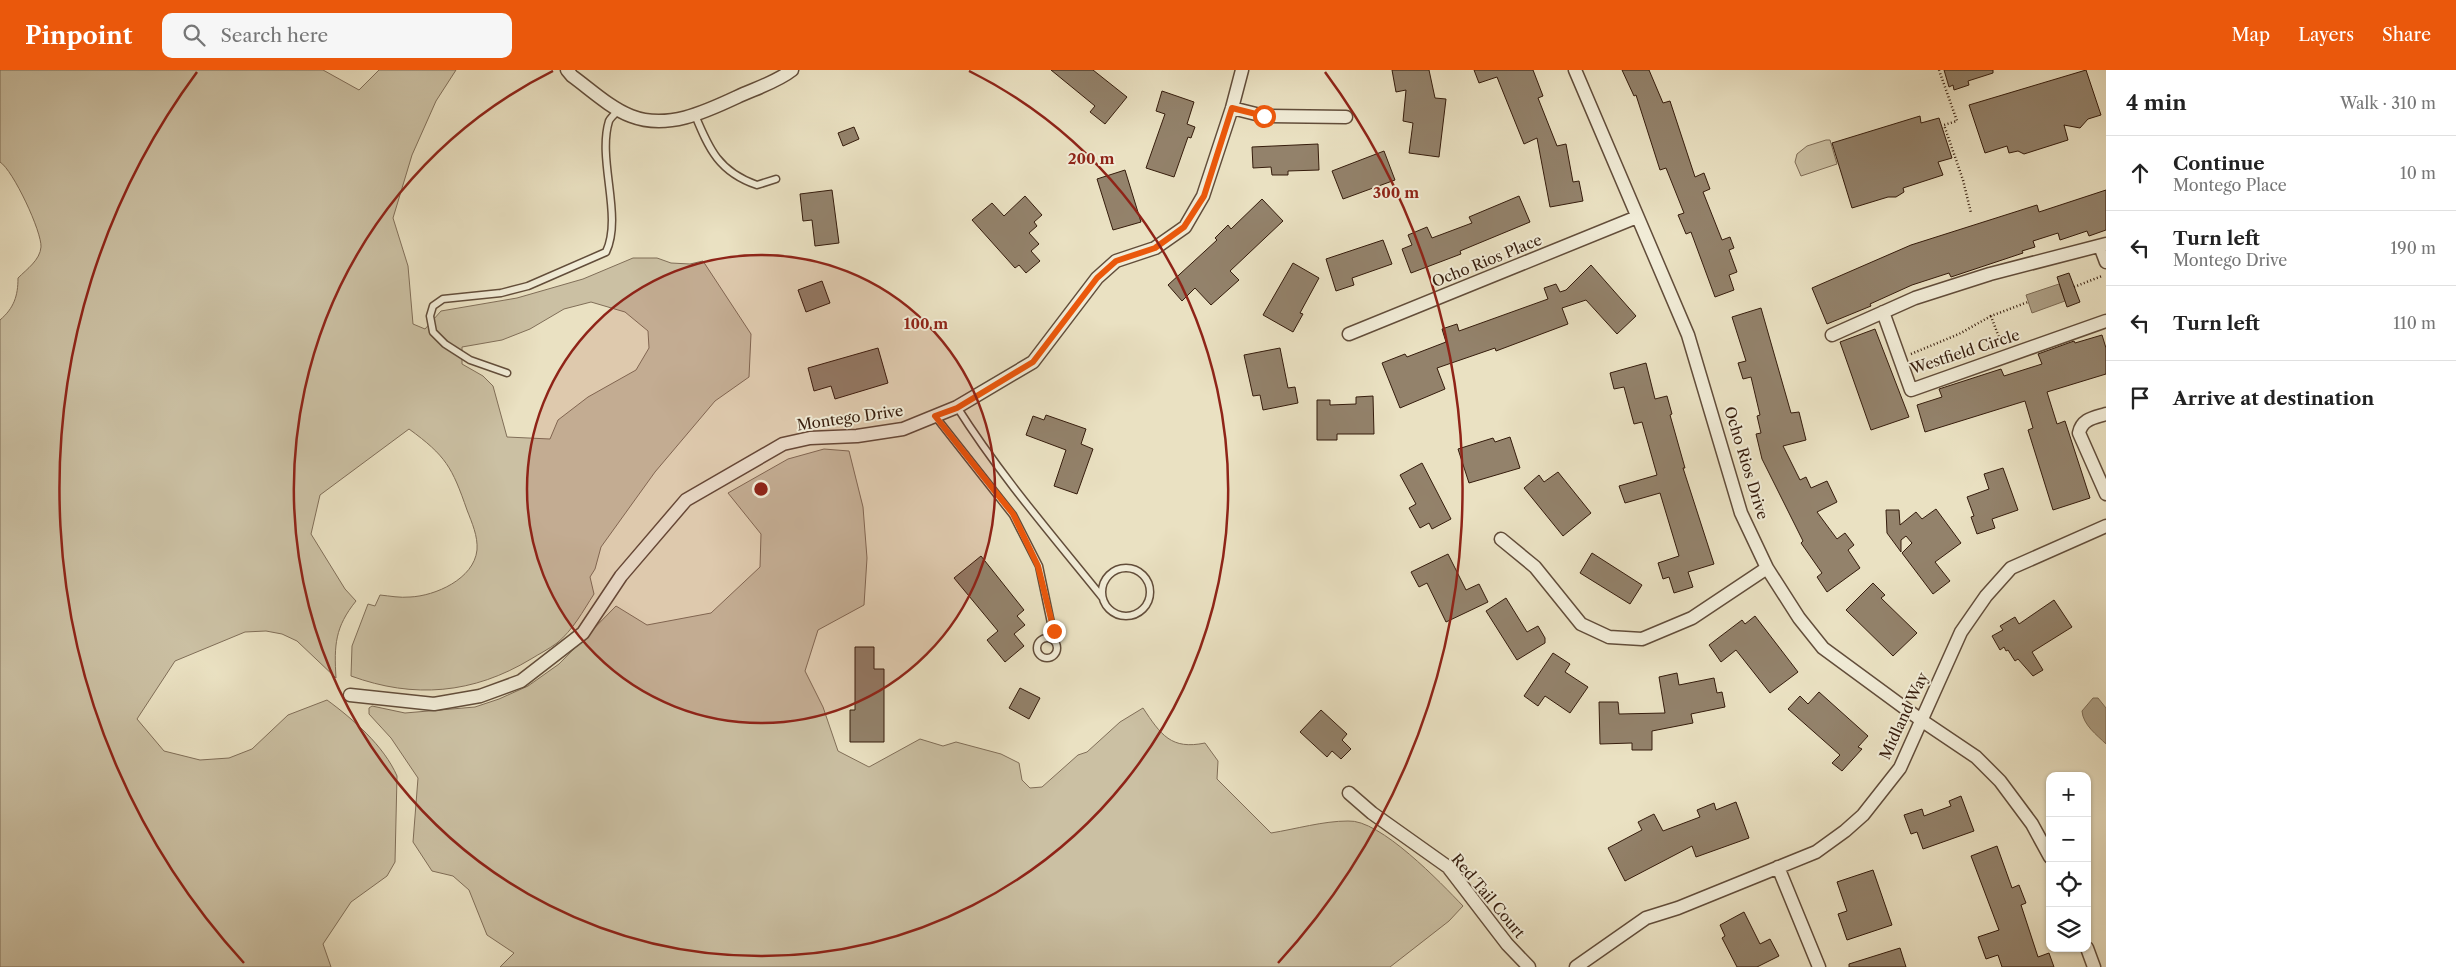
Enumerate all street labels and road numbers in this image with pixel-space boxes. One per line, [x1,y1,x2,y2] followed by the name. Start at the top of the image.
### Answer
[1429,230,1544,291] street label: Ocho Rios Place
[1907,325,2022,378] street label: Westfield Circle
[796,401,904,434] street label: Montego Drive
[1720,404,1773,522] street label: Ocho Rios Drive
[1875,669,1932,762] street label: Midland Way
[1448,850,1530,942] street label: Red Tail Court

